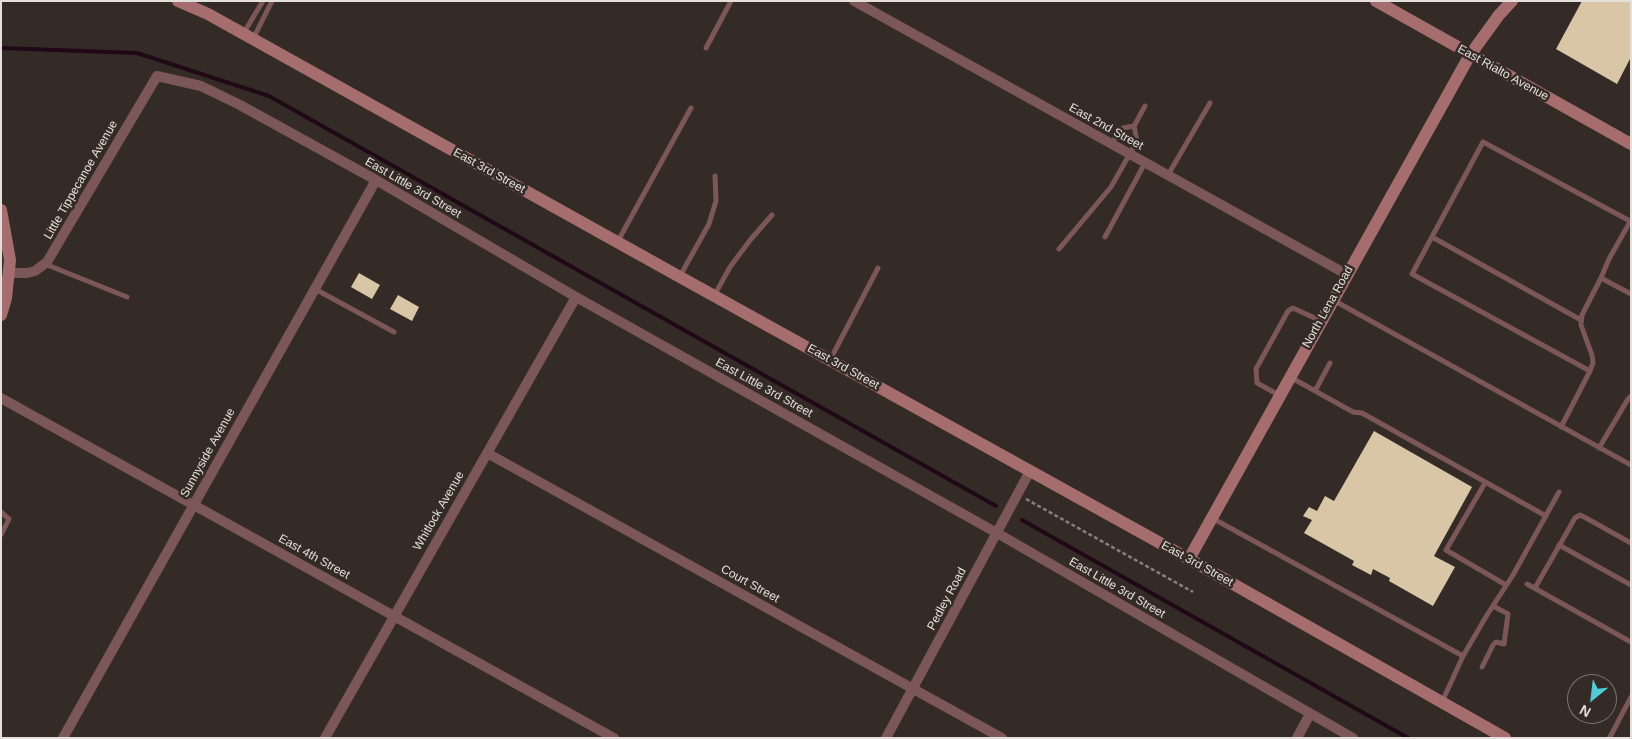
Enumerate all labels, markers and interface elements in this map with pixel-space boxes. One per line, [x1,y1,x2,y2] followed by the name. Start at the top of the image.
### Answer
[1455,42,1551,104] street label: East Rialto Avenue
[1066,101,1146,153] street label: East 2nd Street
[41,118,121,242] street label: Little Tippecanoe Avenue
[451,145,527,197] street label: East 3rd Street
[362,155,464,221] street label: East Little 3rd Street
[1300,264,1356,350] street label: North Lena Road
[805,341,881,393] street label: East 3rd Street
[713,355,815,421] street label: East Little 3rd Street
[177,406,239,500] street label: Sunnyside Avenue
[410,469,468,553] street label: Whitlock Avenue
[276,531,352,583] street label: East 4th Street
[1159,538,1235,590] street label: East 3rd Street
[1066,555,1168,621] street label: East Little 3rd Street
[718,562,782,606] street label: Court Street
[925,565,969,633] street label: Pedley Road
[1567,674,1617,724] north arrow
[1577,702,1594,721] text: N

